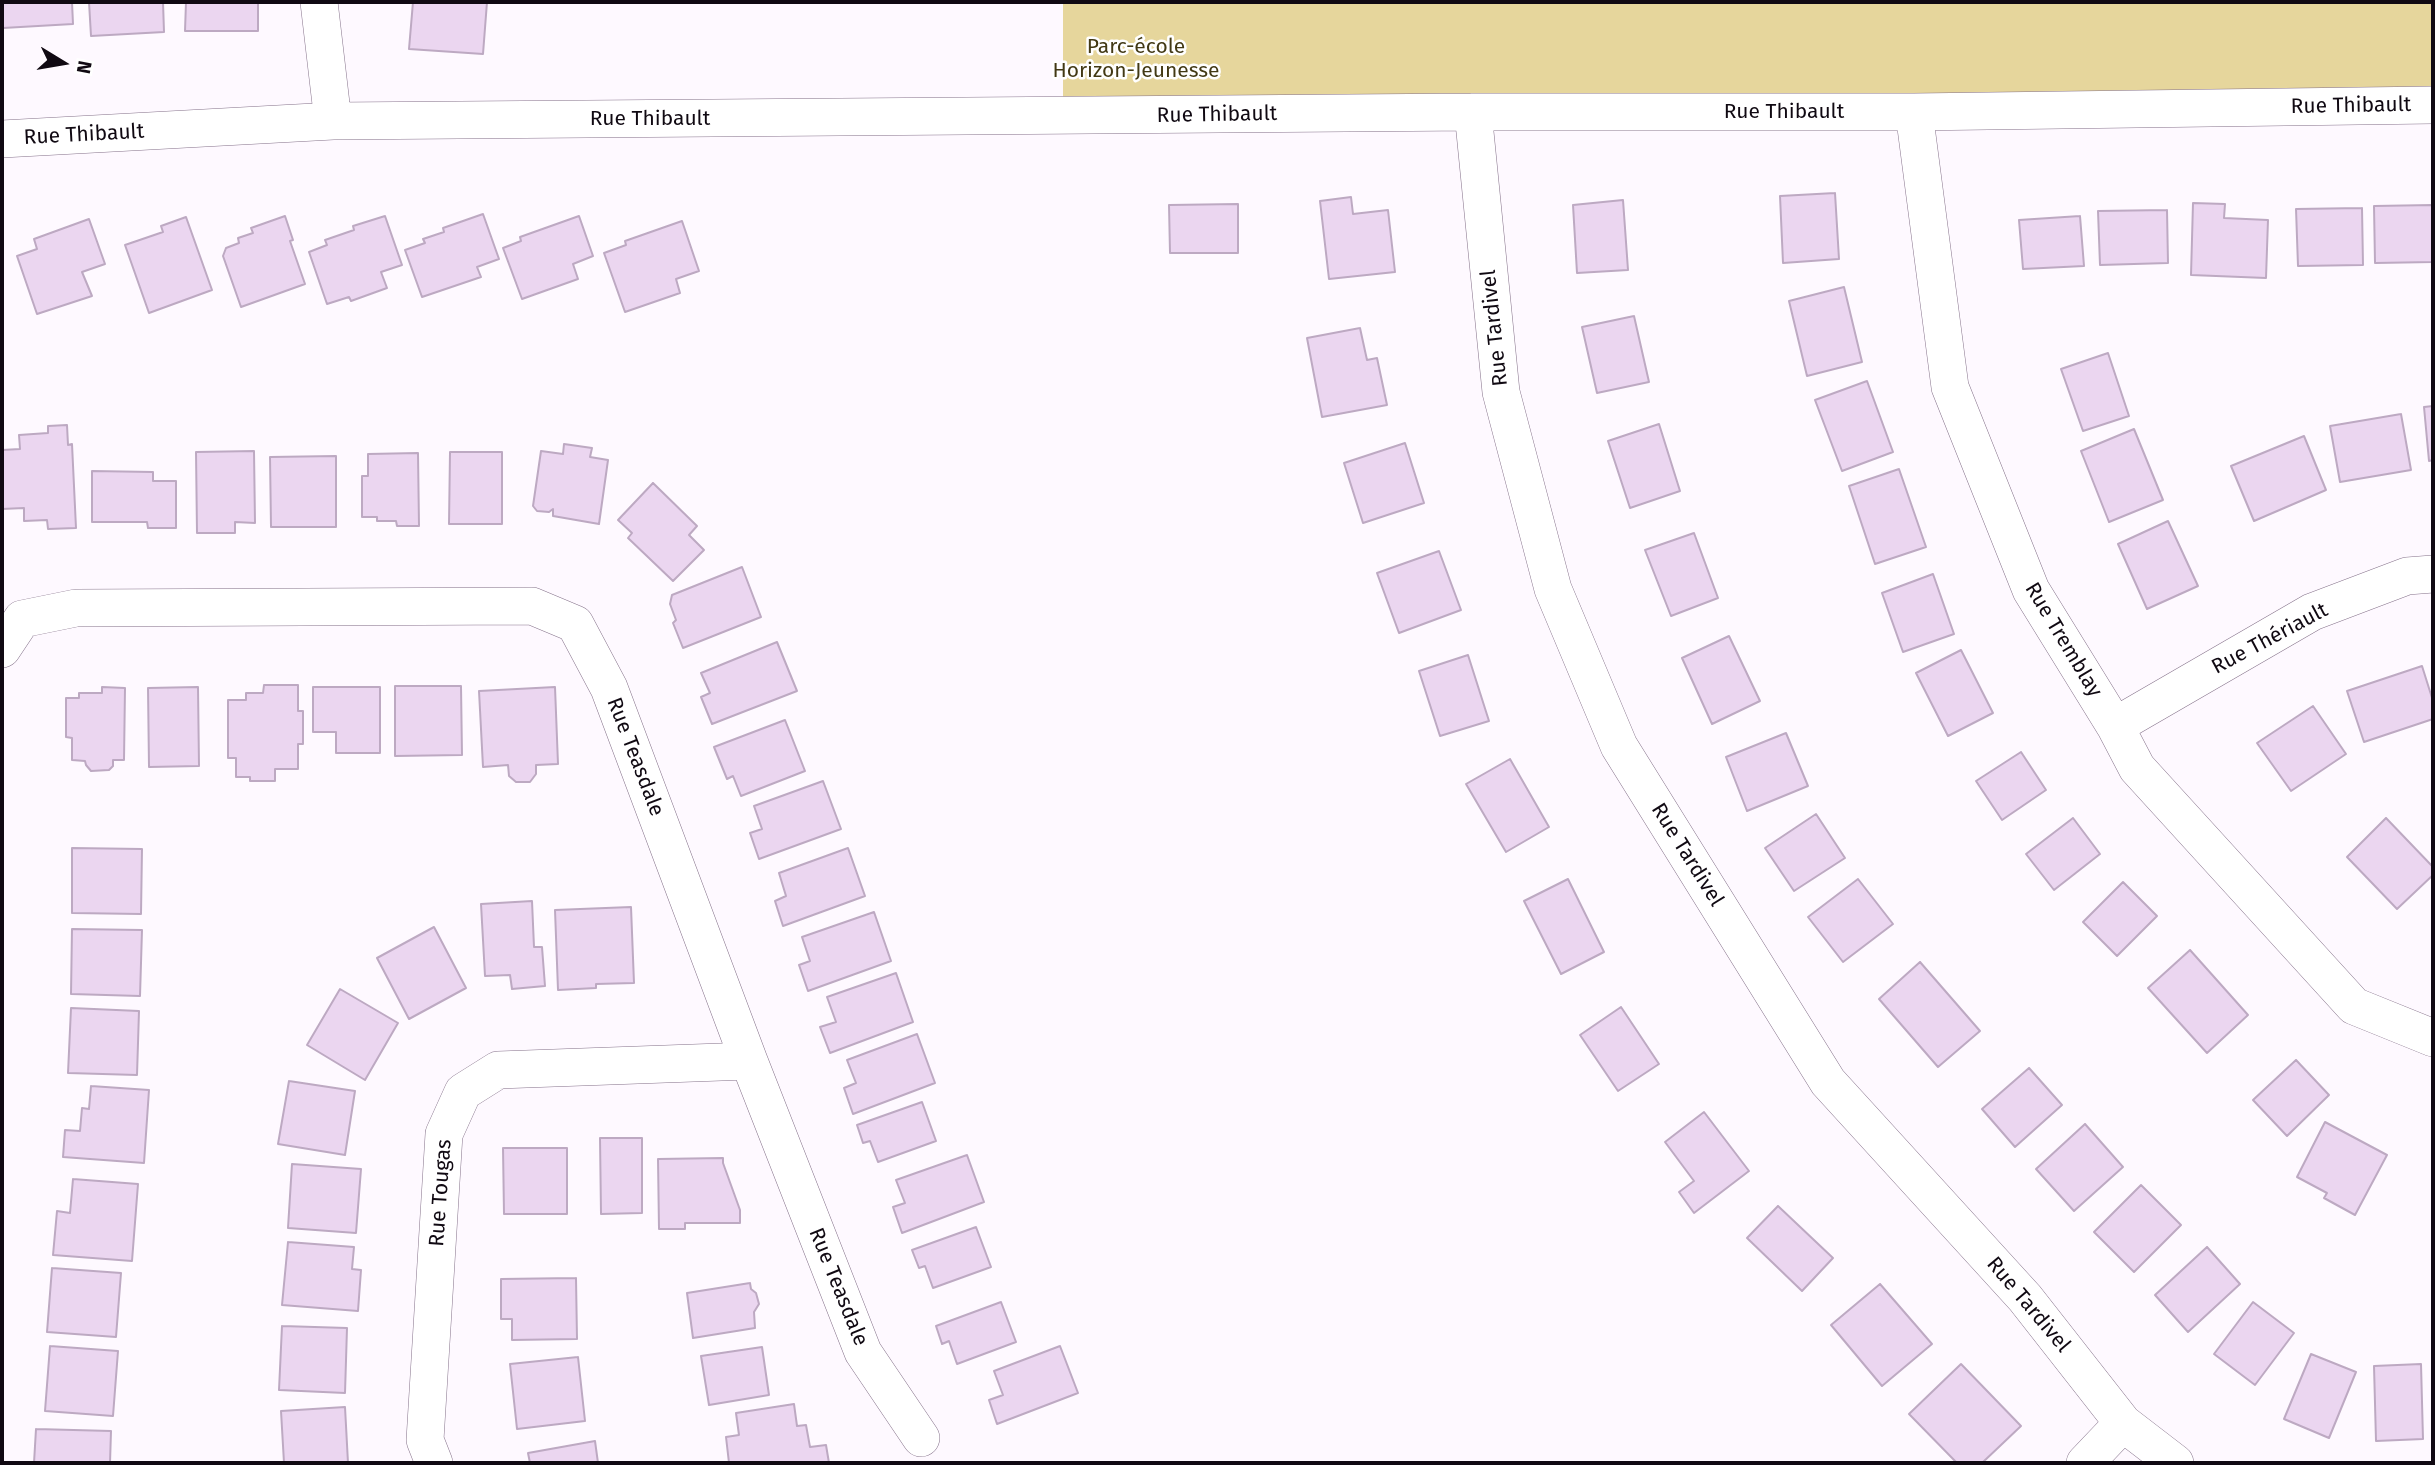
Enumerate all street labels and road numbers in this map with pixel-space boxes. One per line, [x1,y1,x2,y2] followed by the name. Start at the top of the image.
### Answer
[2290,92,2412,120] street label: Rue Thibault
[1724,99,1844,125] street label: Rue Thibault
[1156,101,1278,129] street label: Rue Thibault
[590,106,710,132] street label: Rue Thibault
[23,119,145,151] street label: Rue Thibault
[1476,269,1514,387] street label: Rue Tardivel
[2019,578,2107,702] street label: Rue Tremblay
[2208,598,2332,680] street label: Rue Thériault
[601,694,669,820] street label: Rue Teasdale
[1645,799,1729,911] street label: Rue Tardivel
[425,1138,457,1248] street label: Rue Tougas
[803,1224,873,1350] street label: Rue Teasdale
[1981,1252,2075,1358] street label: Rue Tardivel

